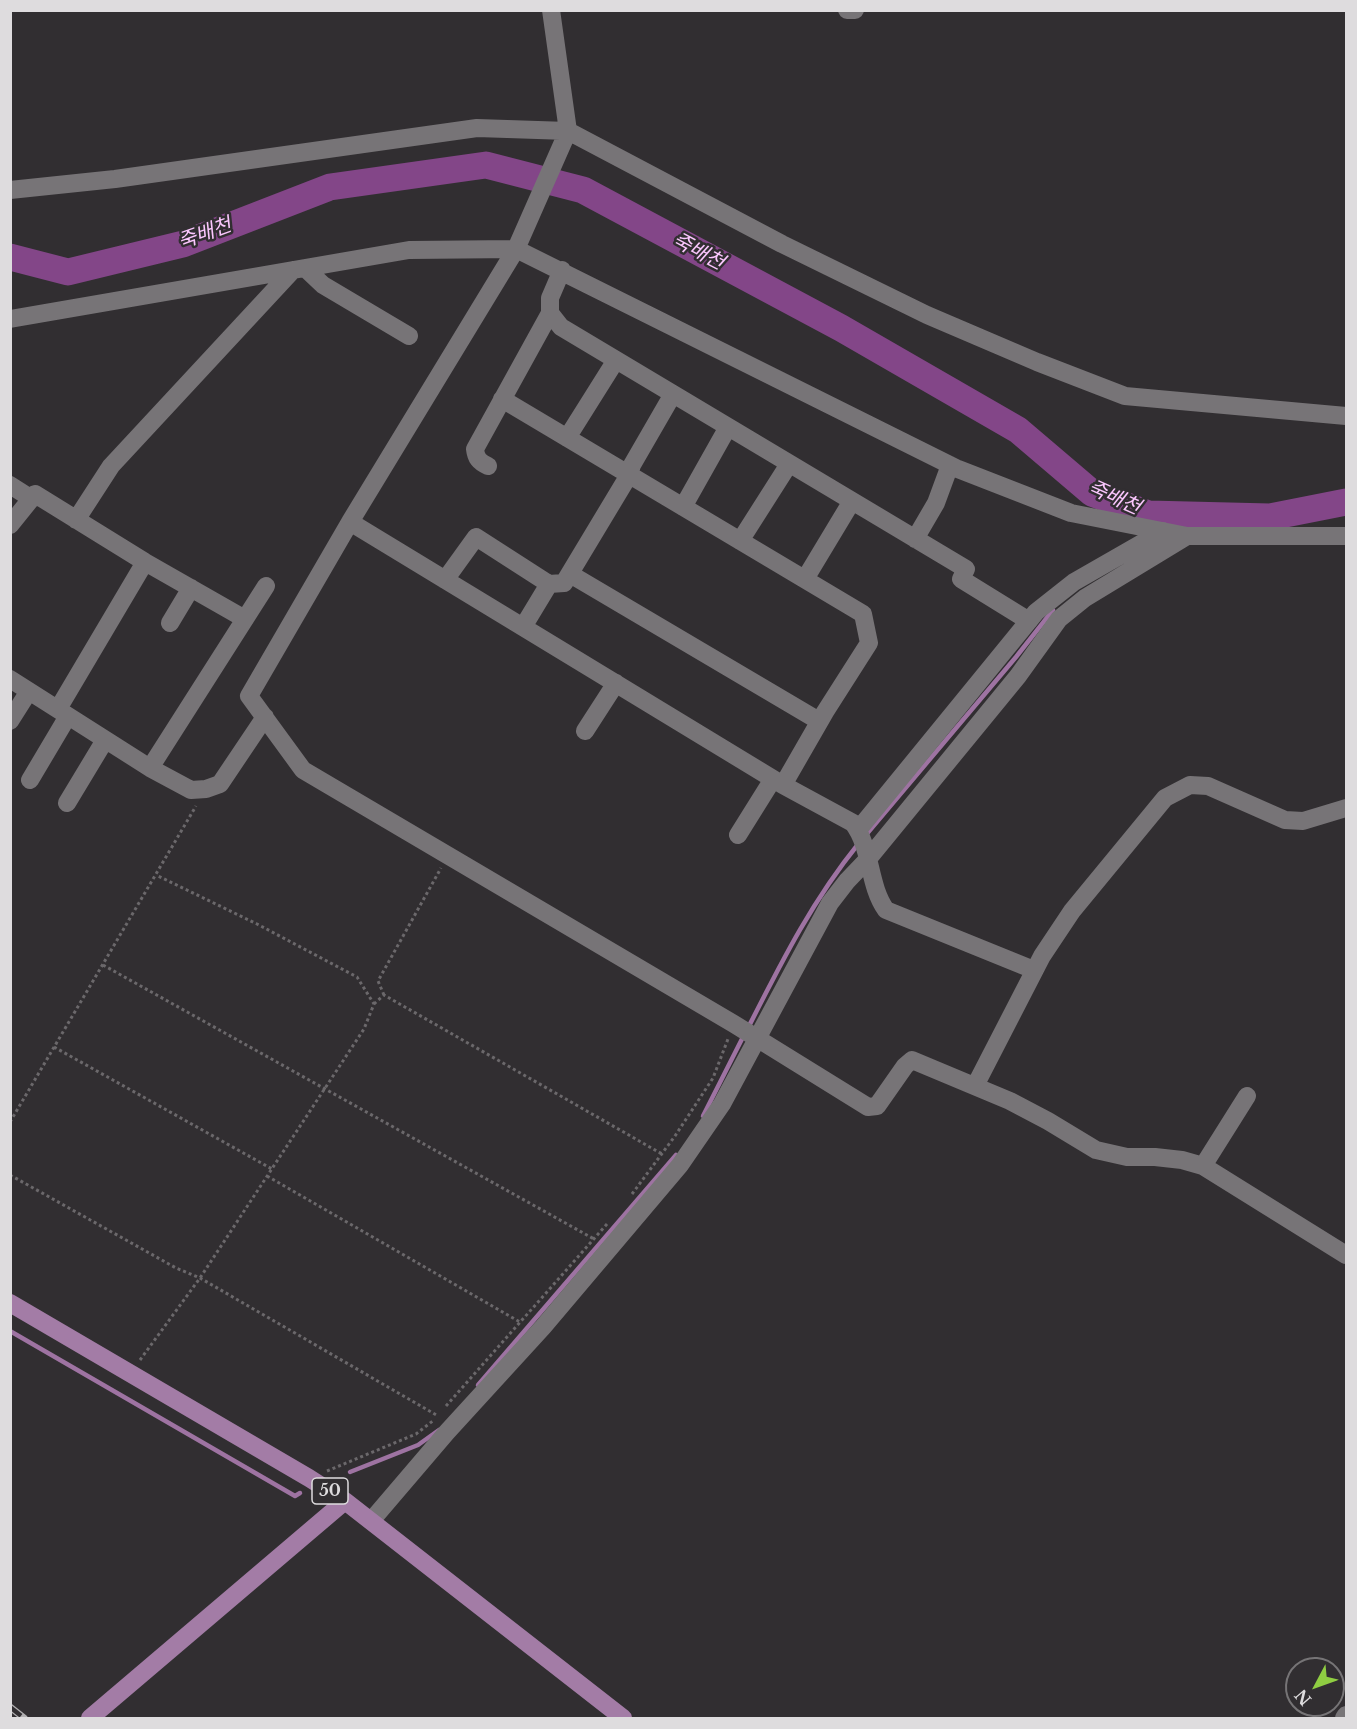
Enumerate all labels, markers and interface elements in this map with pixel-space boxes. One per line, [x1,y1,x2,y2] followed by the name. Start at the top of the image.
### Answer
[175,213,235,255] water label: 죽배천
[668,228,728,276] water label: 죽배천
[1084,476,1144,520] water label: 죽배천
[312,1478,348,1504] road number: 50
[1285,1657,1345,1717] north arrow
[1290,1685,1315,1710] text: N

